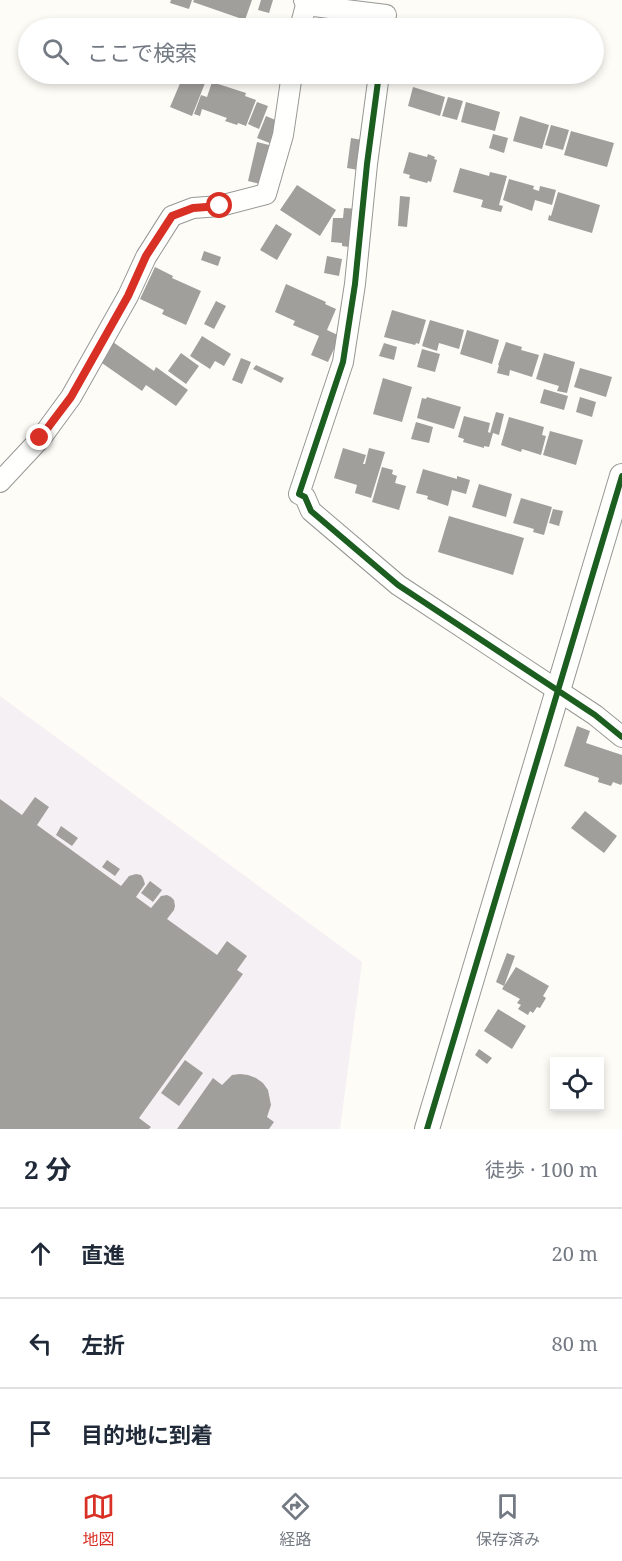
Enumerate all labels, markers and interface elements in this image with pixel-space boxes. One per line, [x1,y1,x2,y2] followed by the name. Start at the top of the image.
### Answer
[18,18,604,84] search box
[39,35,72,68] icon: search
[87,37,197,67] text: ここで検索
[206,192,232,218] route start
[26,424,52,450] route end
[550,1057,604,1111] map controls
[550,1057,604,1111] button: locate
[24,1151,71,1187] text: 2 分
[485,1156,598,1183] text: 徒歩 · 100 m
[24,1237,57,1270] icon: ahead
[81,1239,125,1269] text: 直進
[552,1240,598,1267] text: 20 m
[24,1327,57,1360] icon: left
[81,1329,125,1359] text: 左折
[552,1330,598,1357] text: 80 m
[24,1417,57,1450] icon: arrive
[81,1419,213,1449] text: 目的地に到着
[82,1490,115,1550] tab: 地図
[279,1490,312,1550] tab: 経路
[476,1490,540,1550] tab: 保存済み

